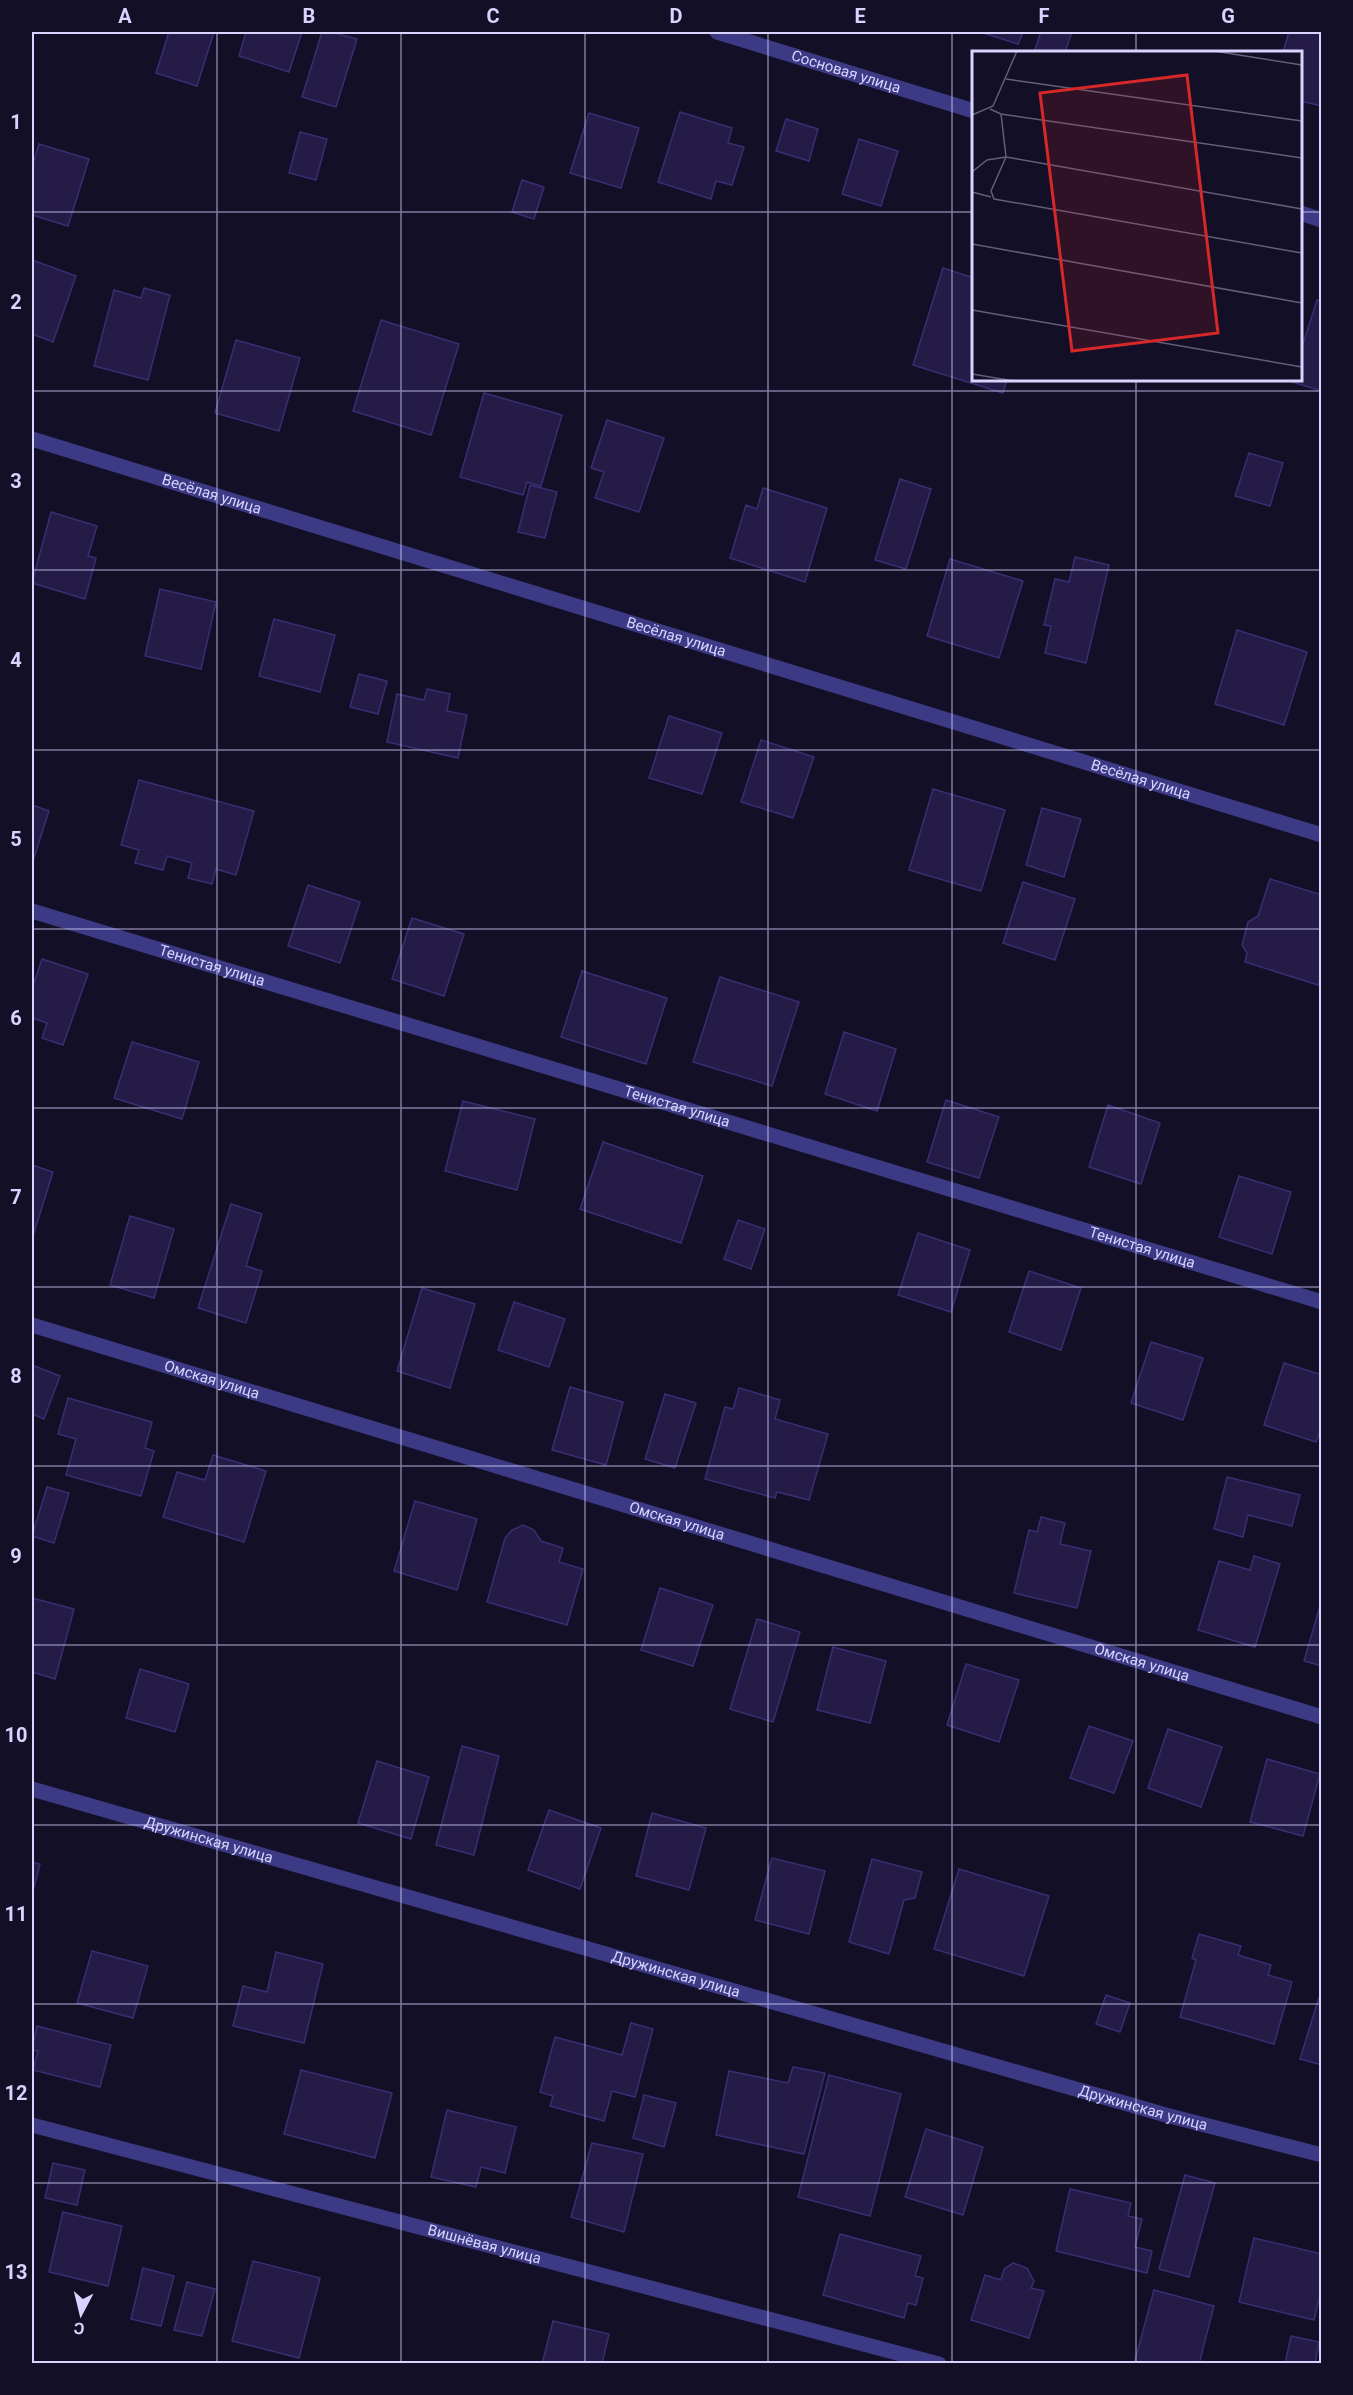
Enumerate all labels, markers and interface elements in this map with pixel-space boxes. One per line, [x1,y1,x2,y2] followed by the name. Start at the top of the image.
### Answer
[118,4,132,28] text: A
[303,4,315,28] text: B
[486,4,500,28] text: C
[670,4,683,28] text: D
[854,4,866,28] text: E
[1039,4,1050,28] text: F
[1221,4,1235,28] text: G
[789,46,903,97] street label: Сосновая улица
[972,51,1302,381] inset map
[10,110,22,134] text: 1
[10,290,22,314] text: 2
[10,469,22,493] text: 3
[160,470,264,518] street label: Весёлая улица
[624,613,728,661] street label: Весёлая улица
[10,648,22,672] text: 4
[1089,756,1193,803] street label: Весёлая улица
[10,827,22,851] text: 5
[157,941,267,990] street label: Тенистая улица
[10,1006,22,1030] text: 6
[622,1082,732,1131] street label: Тенистая улица
[10,1185,22,1209] text: 7
[1087,1223,1197,1272] street label: Тенистая улица
[162,1357,262,1403] street label: Омская улица
[10,1364,22,1388] text: 8
[627,1498,727,1544] street label: Омская улица
[10,1544,22,1568] text: 9
[1092,1639,1192,1685] street label: Омская улица
[5,1723,27,1747] text: 10
[142,1813,275,1867] street label: Дружинская улица
[5,1902,27,1926] text: 11
[610,1947,742,2001] street label: Дружинская улица
[5,2081,27,2105] text: 12
[1077,2081,1209,2134] street label: Дружинская улица
[426,2221,543,2268] street label: Вишнёвая улица
[5,2260,27,2284] text: 13
[51,2284,111,2344] north arrow
[73,2318,86,2338] text: С

